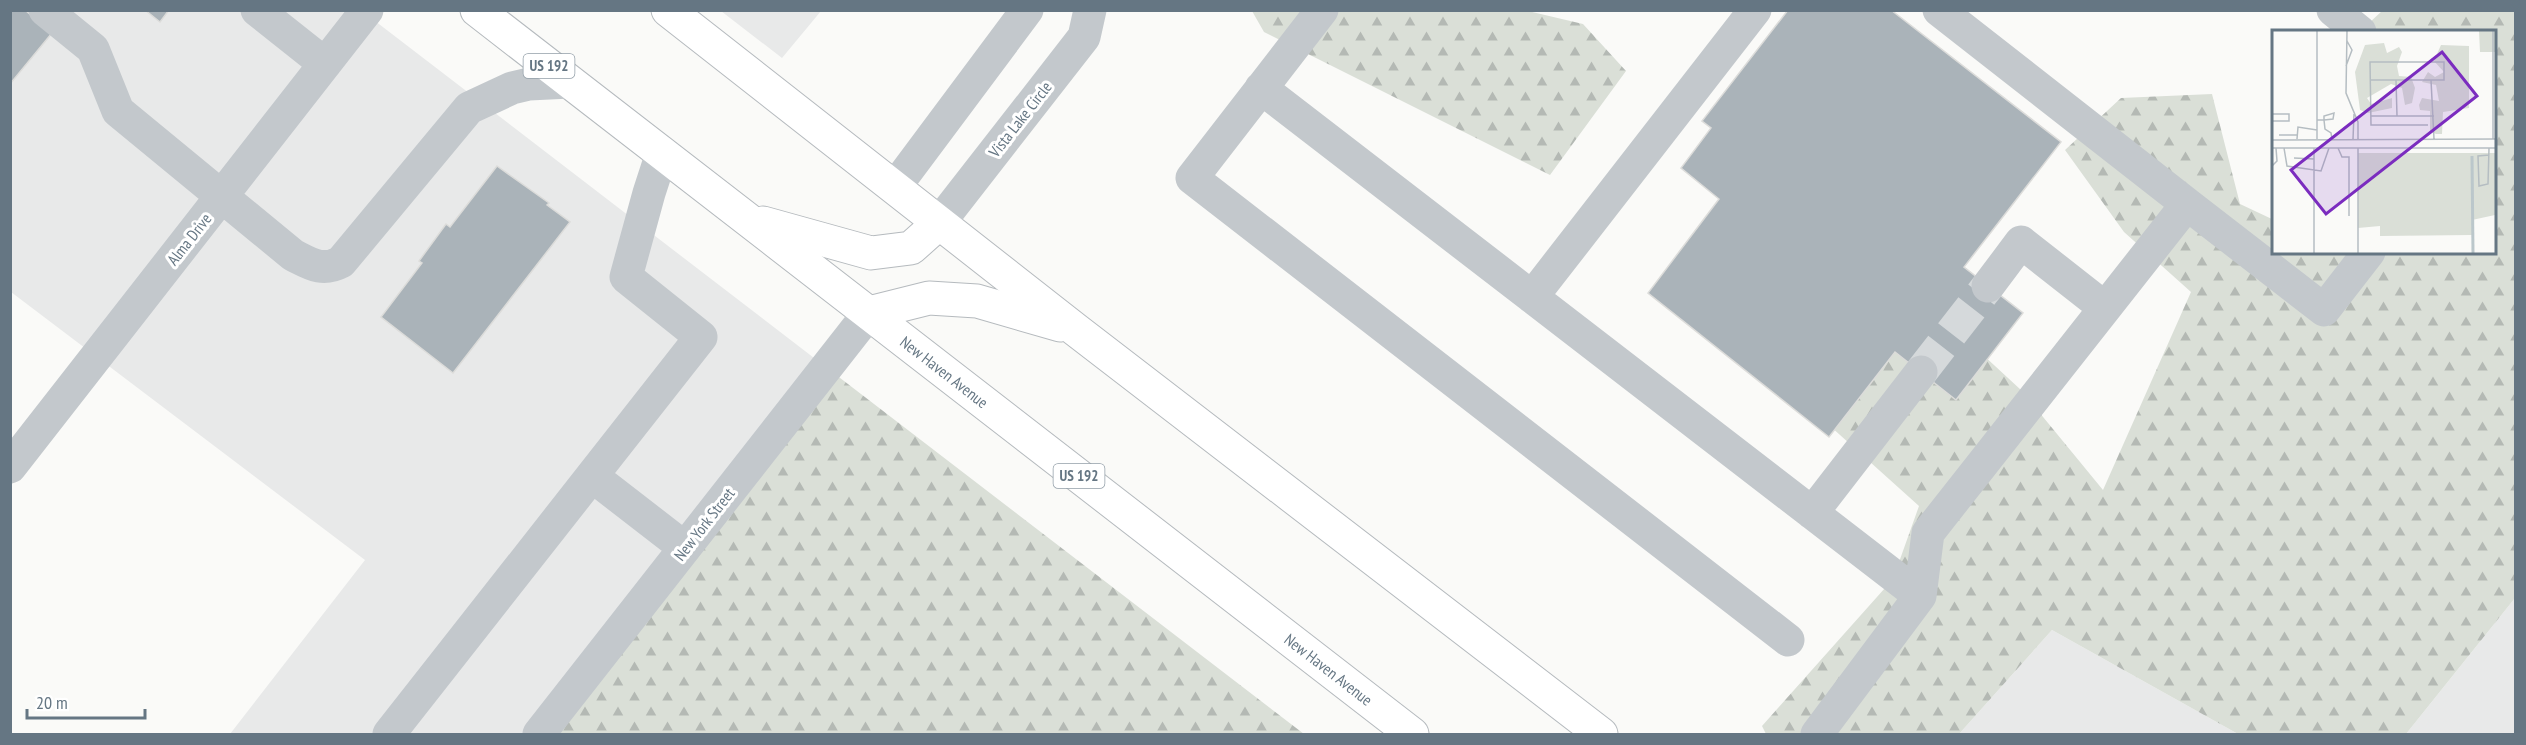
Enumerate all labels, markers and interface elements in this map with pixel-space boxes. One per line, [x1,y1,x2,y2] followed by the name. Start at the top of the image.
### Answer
[2272,30,2496,254] inset map
[524,54,574,78] road number: US 192
[984,77,1056,162] street label: Vista Lake Circle
[162,209,216,269] street label: Alma Drive
[896,331,992,412] street label: New Haven Avenue
[1054,464,1104,488] road number: US 192
[669,483,739,564] street label: New York Street
[1281,629,1377,710] street label: New Haven Avenue
[27,682,146,720] scale bar
[36,691,68,714] text: 20 m

